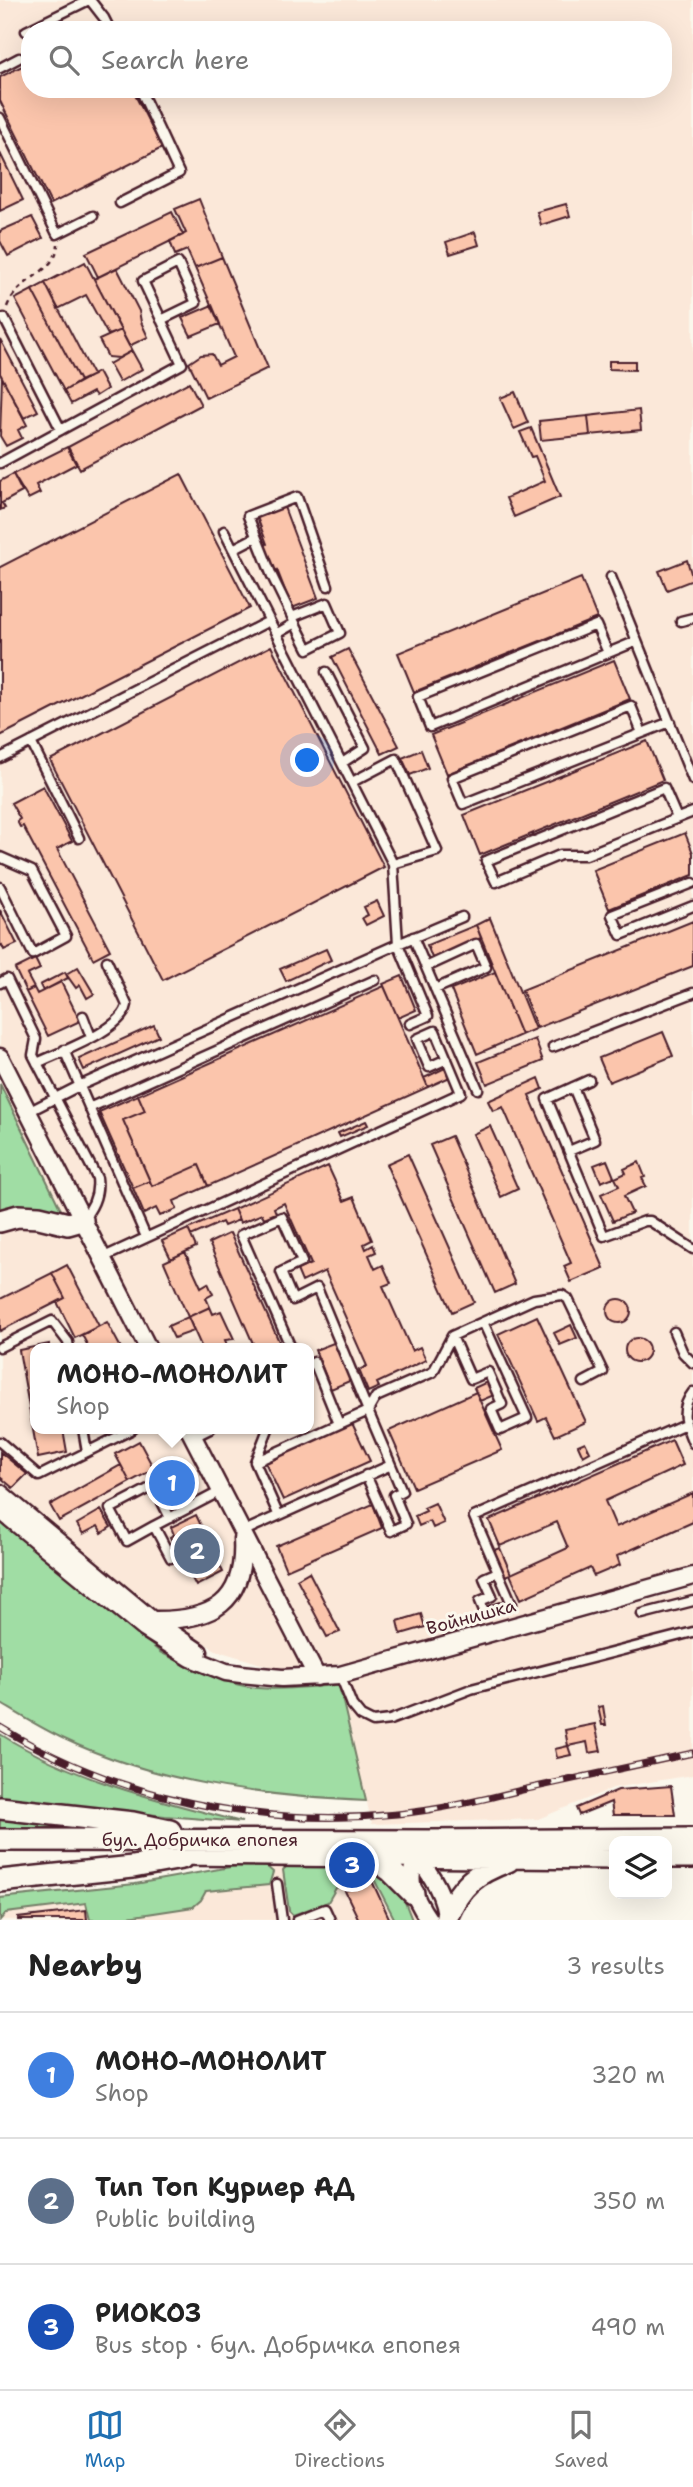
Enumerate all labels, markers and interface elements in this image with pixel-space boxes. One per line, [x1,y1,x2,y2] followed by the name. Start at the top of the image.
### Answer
[21,21,672,98] search box
[45,41,83,79] icon: search
[101,42,250,77] text: Search here
[290,743,324,777] your location
[30,1343,314,1434] popup
[56,1356,288,1391] text: МОНО-МОНОЛИТ
[56,1391,110,1421] text: Shop
[149,1457,195,1509] pin: 1
[174,1525,220,1577] pin: 2
[424,1594,518,1640] street label: Войнишка
[102,1828,298,1852] street label: бул. Добричка епопея
[609,1836,672,1899] map controls
[609,1836,672,1899] button: layers
[329,1839,375,1891] pin: 3
[28,1945,143,1986] text: Nearby
[566,1951,665,1981] text: 3 results
[95,2043,327,2078] text: МОНО-МОНОЛИТ
[46,2060,56,2090] text: 1
[591,2060,665,2090] text: 320 m
[95,2078,149,2108] text: Shop
[95,2169,355,2204] text: Тип Топ Куриер АД
[43,2186,59,2216] text: 2
[592,2186,665,2216] text: 350 m
[95,2204,255,2234] text: Public building
[95,2295,201,2330] text: РИОКОЗ
[43,2312,59,2342] text: 3
[590,2312,665,2342] text: 490 m
[95,2330,461,2360] text: Bus stop · бул. Добричка епопея
[85,2406,125,2473] tab: Map
[295,2406,385,2473] tab: Directions
[554,2406,608,2473] tab: Saved

